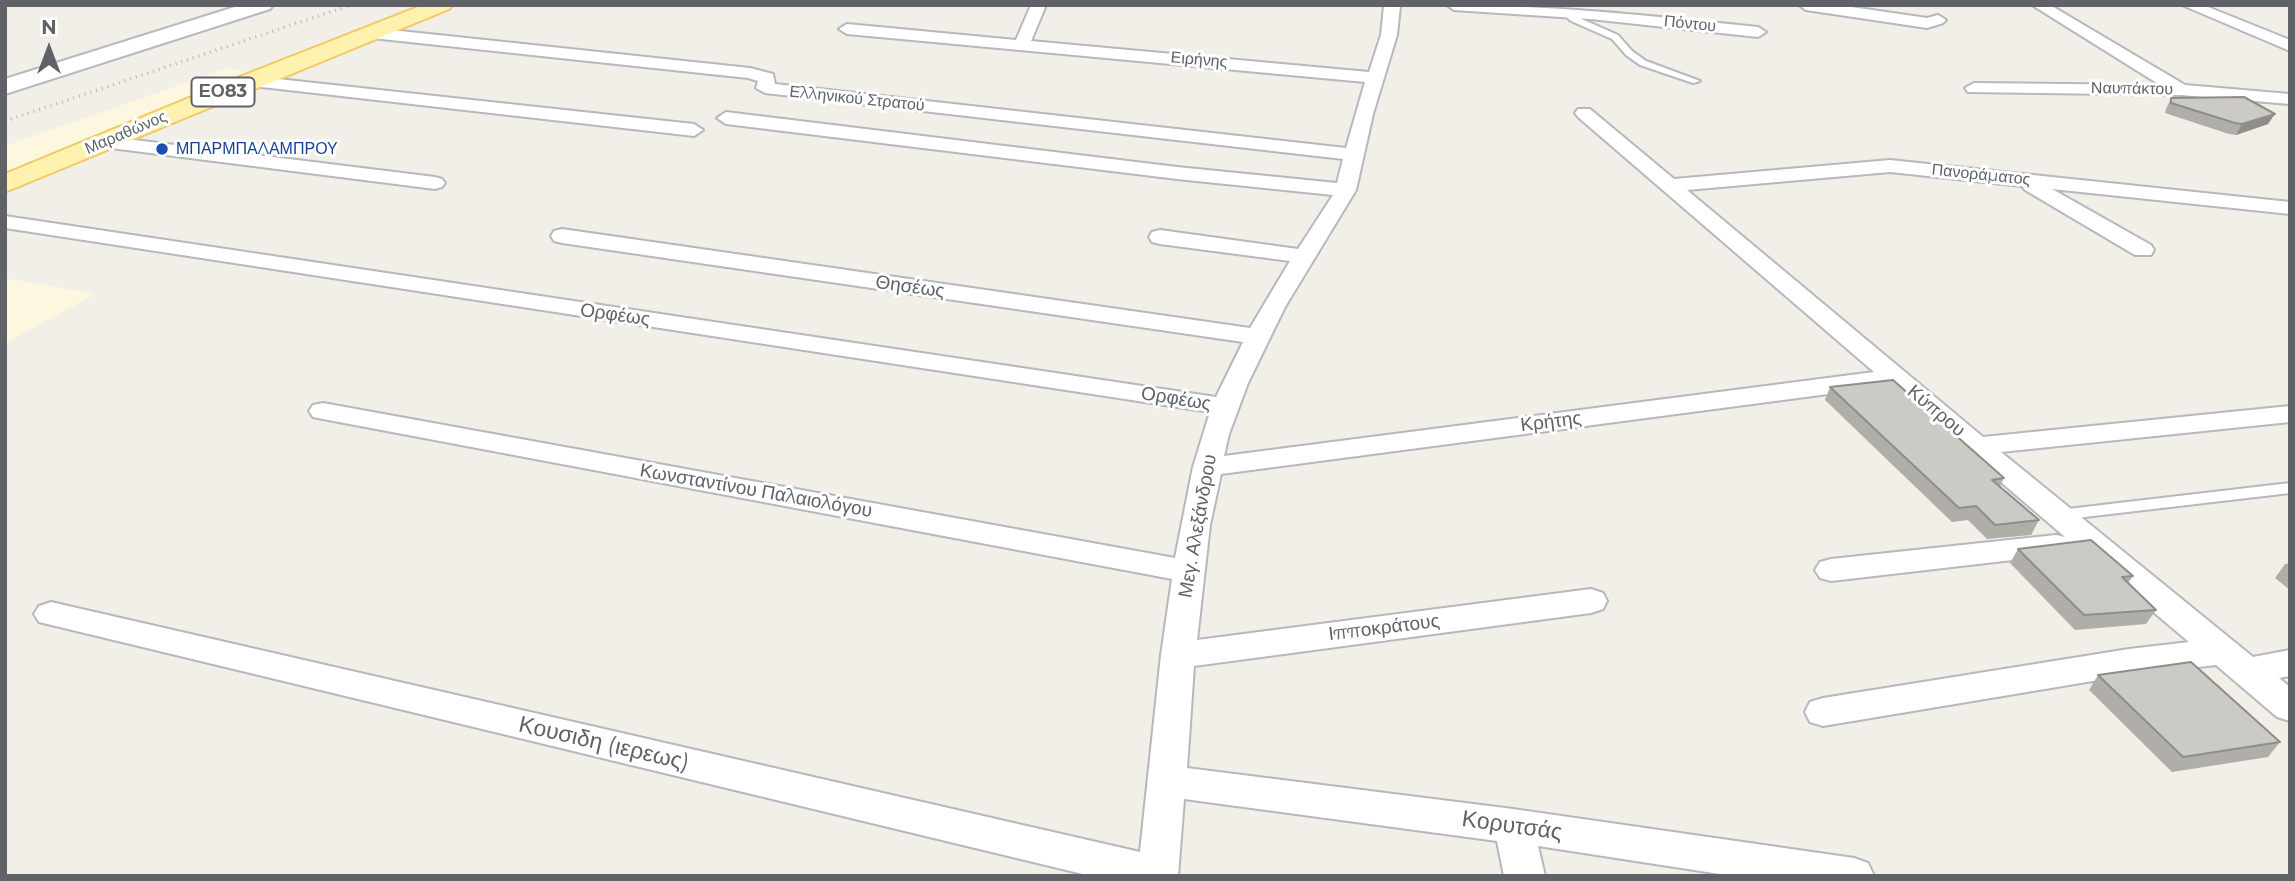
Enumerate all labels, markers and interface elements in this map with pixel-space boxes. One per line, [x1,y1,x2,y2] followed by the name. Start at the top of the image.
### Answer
[1663,12,1717,36] street label: Πόντου
[14,14,84,84] north arrow
[41,16,57,39] text: N
[1170,48,1228,72] street label: Ειρήνης
[192,78,255,106] road number: ΕΟ83
[2091,79,2173,99] street label: Ναυπάκτου
[789,82,925,116] street label: Ελληνικού Στρατού
[82,107,170,159] street label: Μαραθώνος
[176,139,338,159] place label: ΜΠΑΡΜΠΑΛΑΜΠΡΟΥ
[154,141,170,157] marker: ΜΠΑΡΜΠΑΛΑΜΠΡΟΥ
[1931,160,2031,190] street label: Πανοράματος
[874,271,946,303] street label: Θησέως
[579,299,651,331] street label: Ορφέως
[1902,380,1970,442] street label: Κύπρου
[1139,382,1213,416] street label: Ορφέως
[1519,407,1583,437] street label: Κρήτης
[1174,453,1222,599] street label: Μεγ. Αλεξάνδρου
[638,459,874,523] street label: Κωνσταντίνου Παλαιολόγου
[1327,610,1441,646] street label: Ιπποκράτους
[516,711,692,777] street label: Κουσιδη (ιερεως)
[1460,805,1564,847] street label: Κορυτσάς

